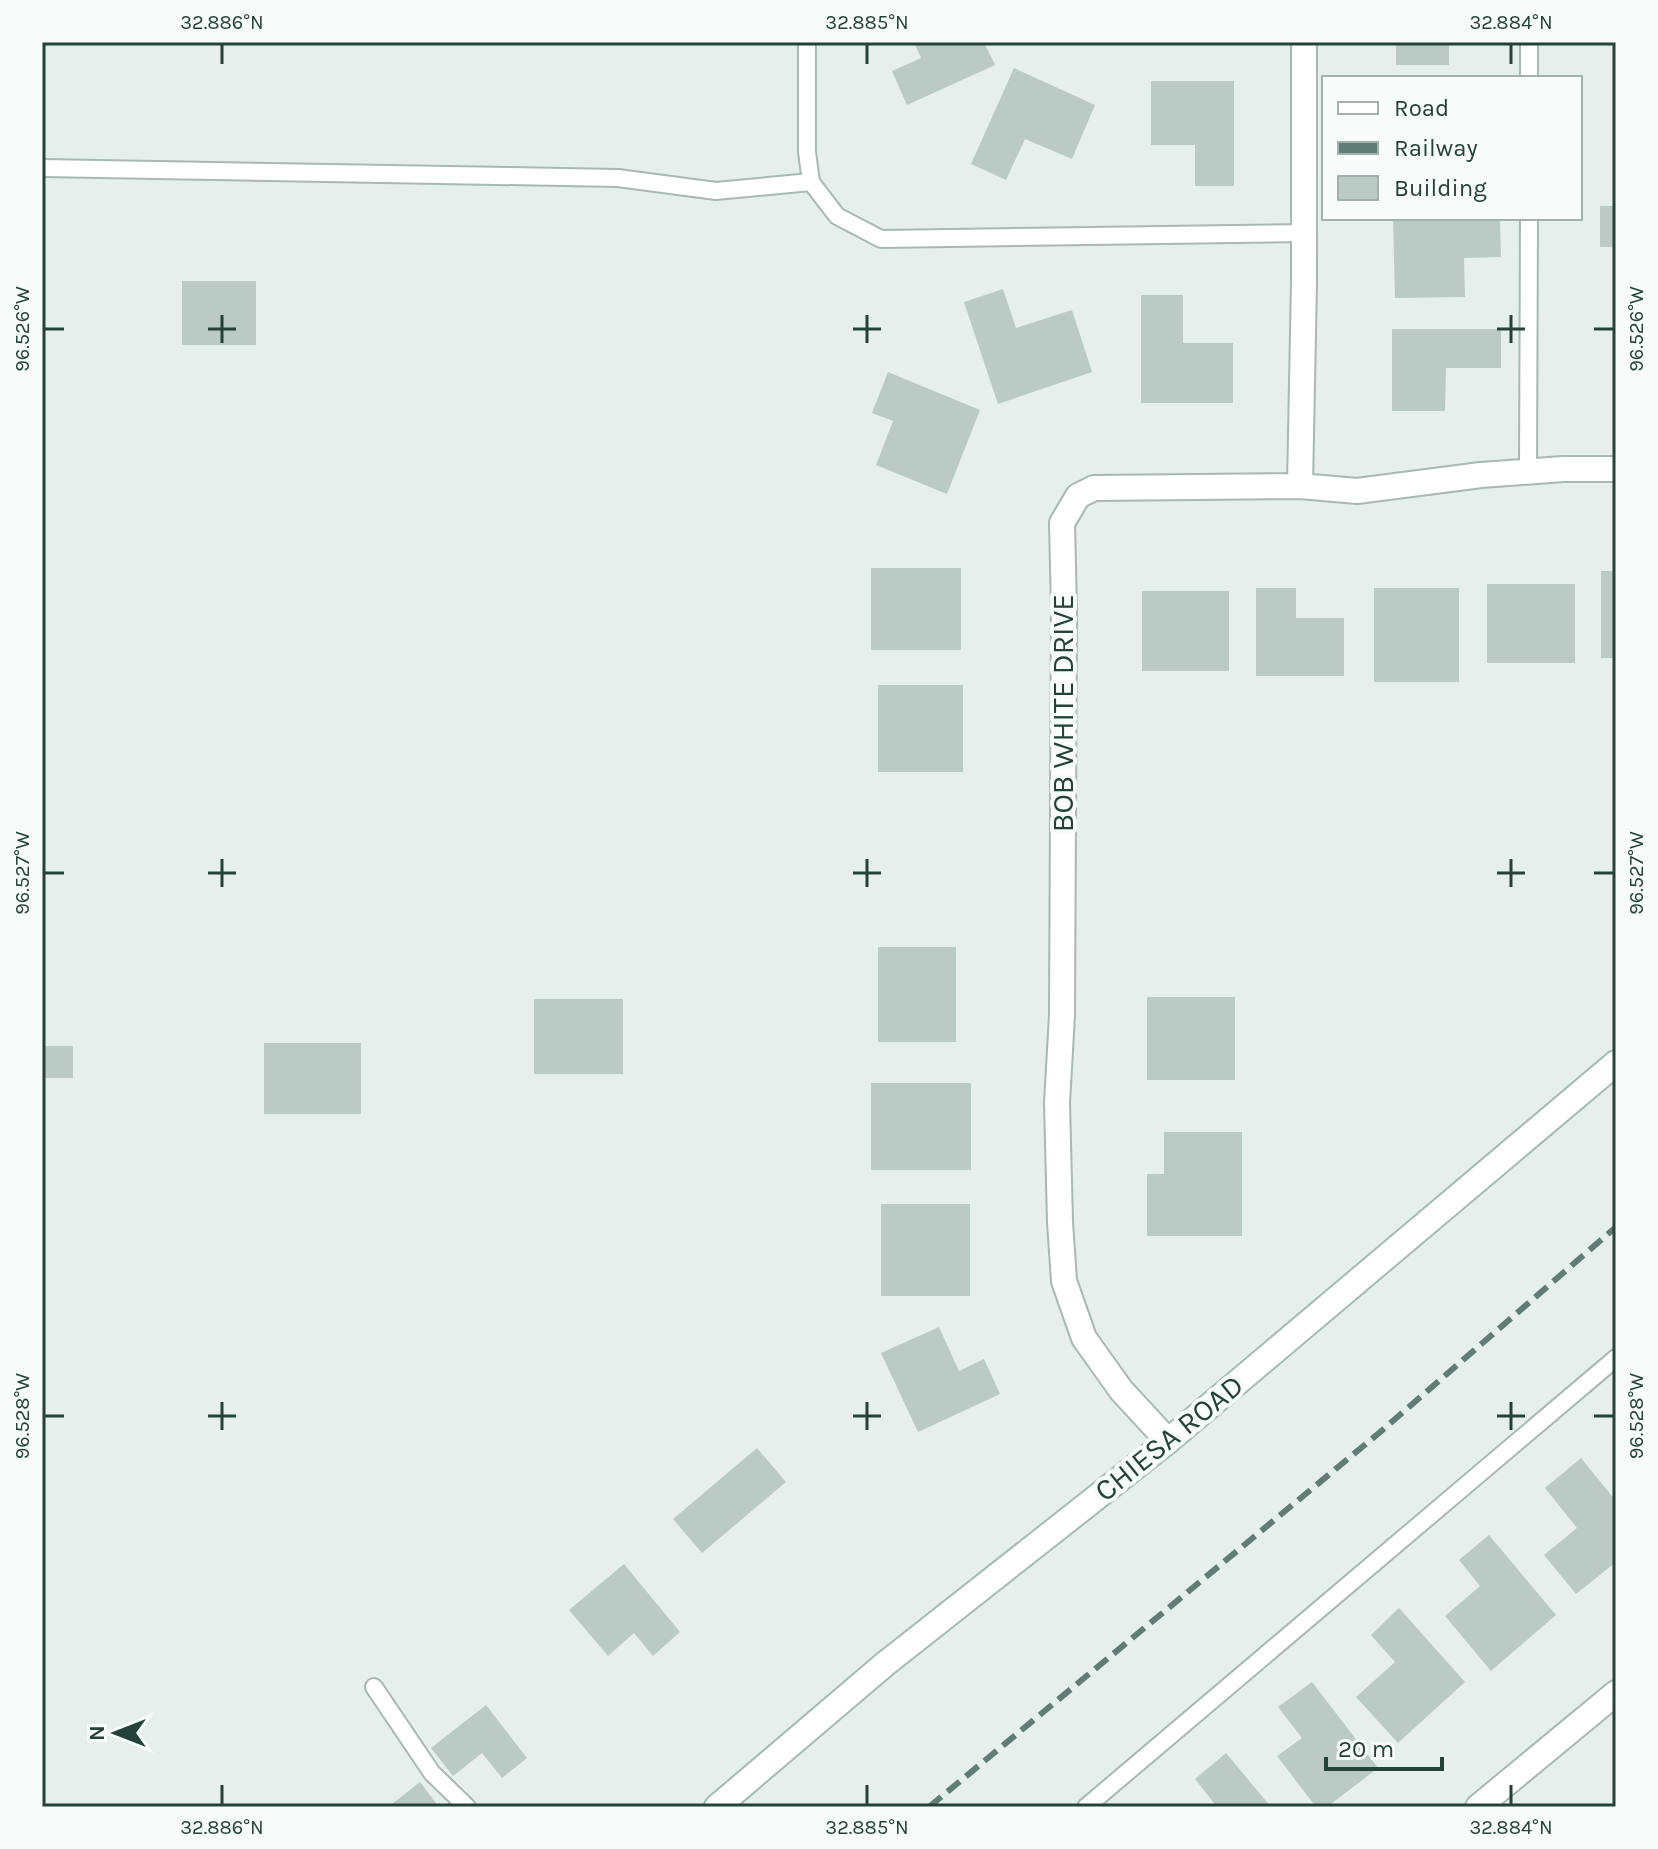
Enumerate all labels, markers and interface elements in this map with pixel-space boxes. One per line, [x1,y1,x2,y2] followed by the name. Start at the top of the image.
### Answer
[180,11,264,34] text: 32.886°N
[825,11,909,34] text: 32.885°N
[1469,11,1553,34] text: 32.884°N
[1322,76,1582,220] legend
[1394,94,1449,122] text: Road
[1394,134,1478,162] text: Railway
[1394,174,1487,202] text: Building
[11,286,34,372] text: 96.526°W
[1625,286,1648,372] text: 96.526°W
[1045,594,1081,832] street label: BOB WHITE DRIVE
[11,831,34,915] text: 96.527°W
[1625,831,1648,915] text: 96.527°W
[1087,1367,1251,1509] street label: CHIESA ROAD
[11,1373,34,1459] text: 96.528°W
[1625,1373,1648,1459] text: 96.528°W
[76,1693,156,1773] north arrow
[1326,1721,1442,1771] scale bar
[84,1725,110,1741] text: N
[1338,1735,1394,1763] text: 20 m
[180,1816,264,1839] text: 32.886°N
[825,1816,909,1839] text: 32.885°N
[1469,1816,1553,1839] text: 32.884°N

